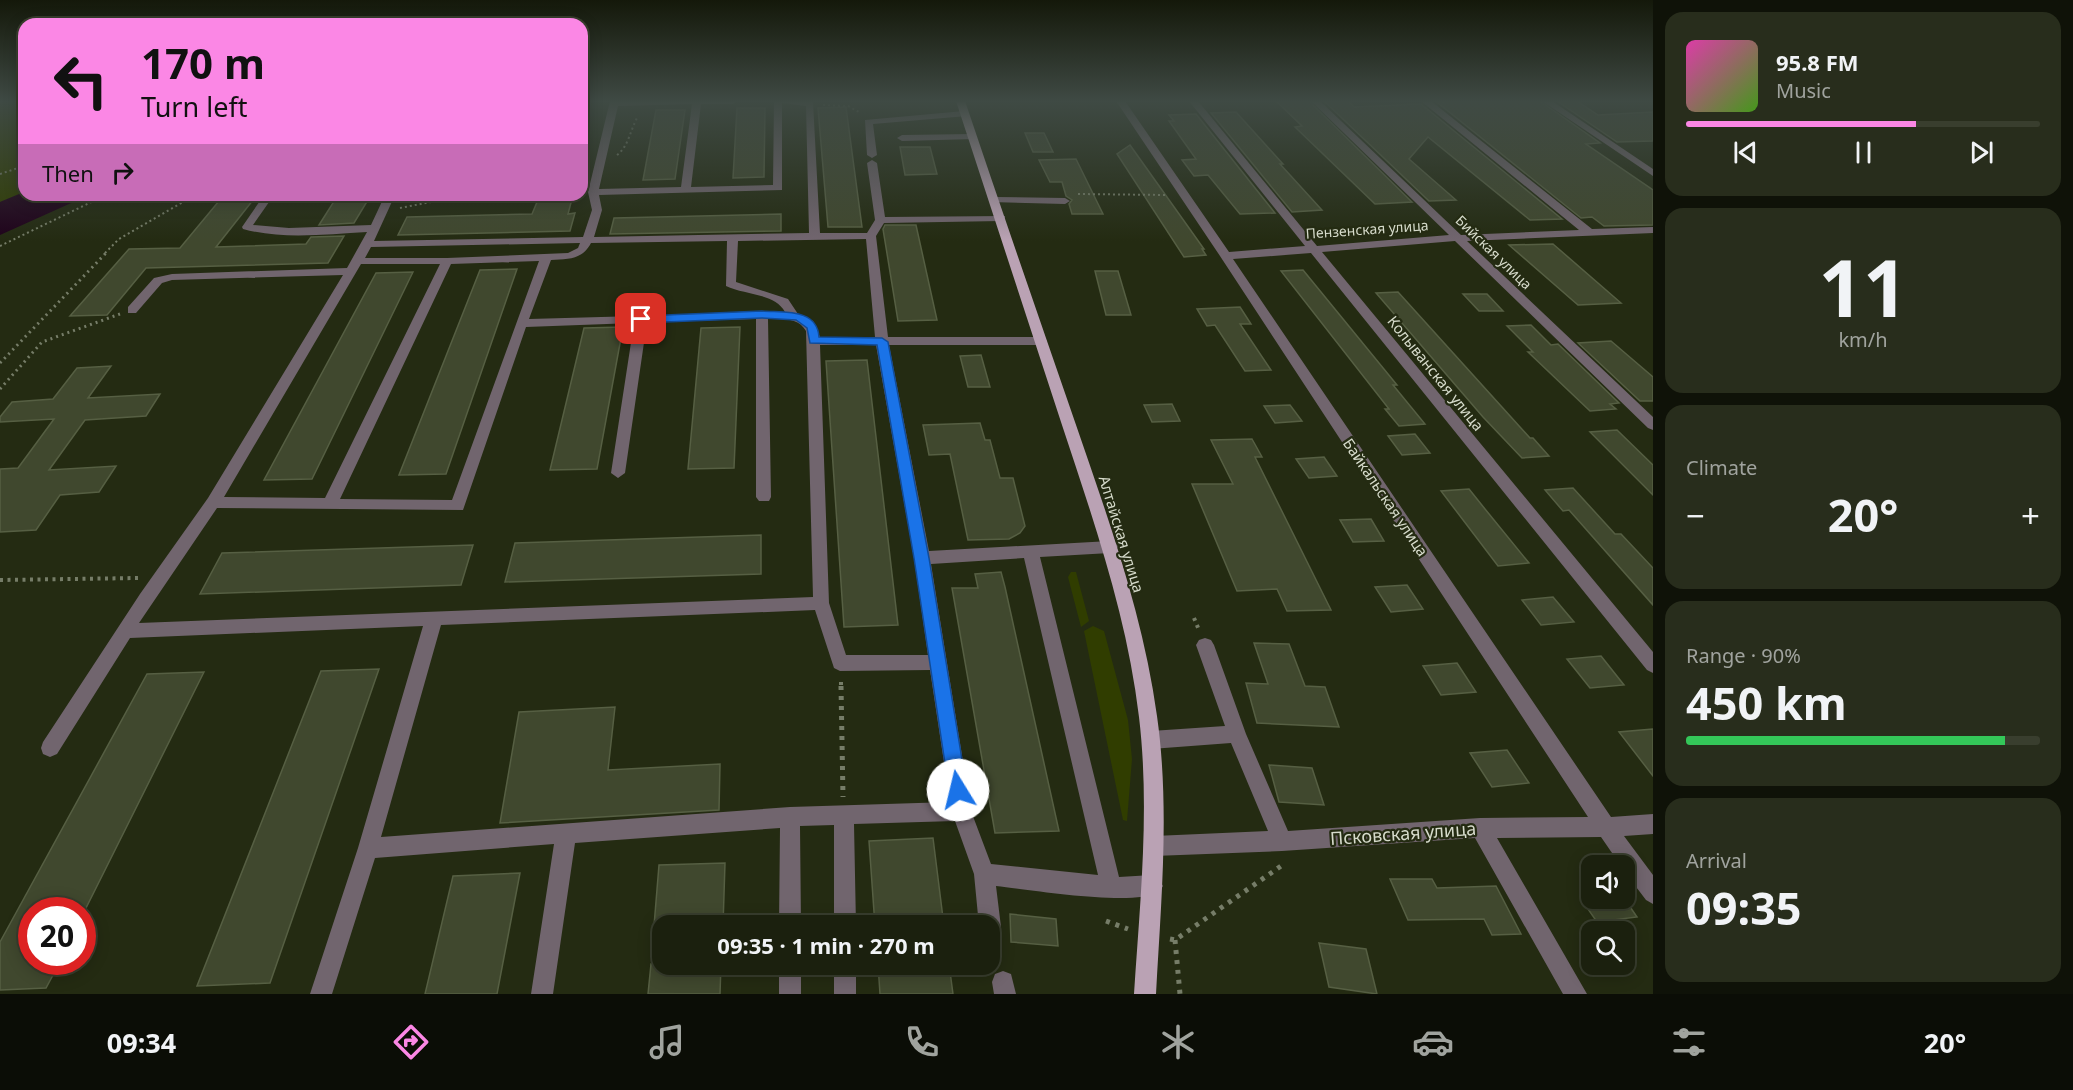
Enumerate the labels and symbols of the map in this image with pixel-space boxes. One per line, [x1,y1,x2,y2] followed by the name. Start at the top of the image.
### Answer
[1452,211,1536,293] street label: Бийская улица
[1305,215,1429,243] street label: Пензенская улица
[615,293,666,344] pin
[1383,311,1489,435] street label: Колыванская улица
[1339,434,1433,560] street label: Байкальская улица
[1095,473,1149,595] street label: Алтайская улица
[926,758,990,822] position arrow
[1329,816,1477,850] street label: Псковская улица
[18,897,96,975] speed limit sign: 20

